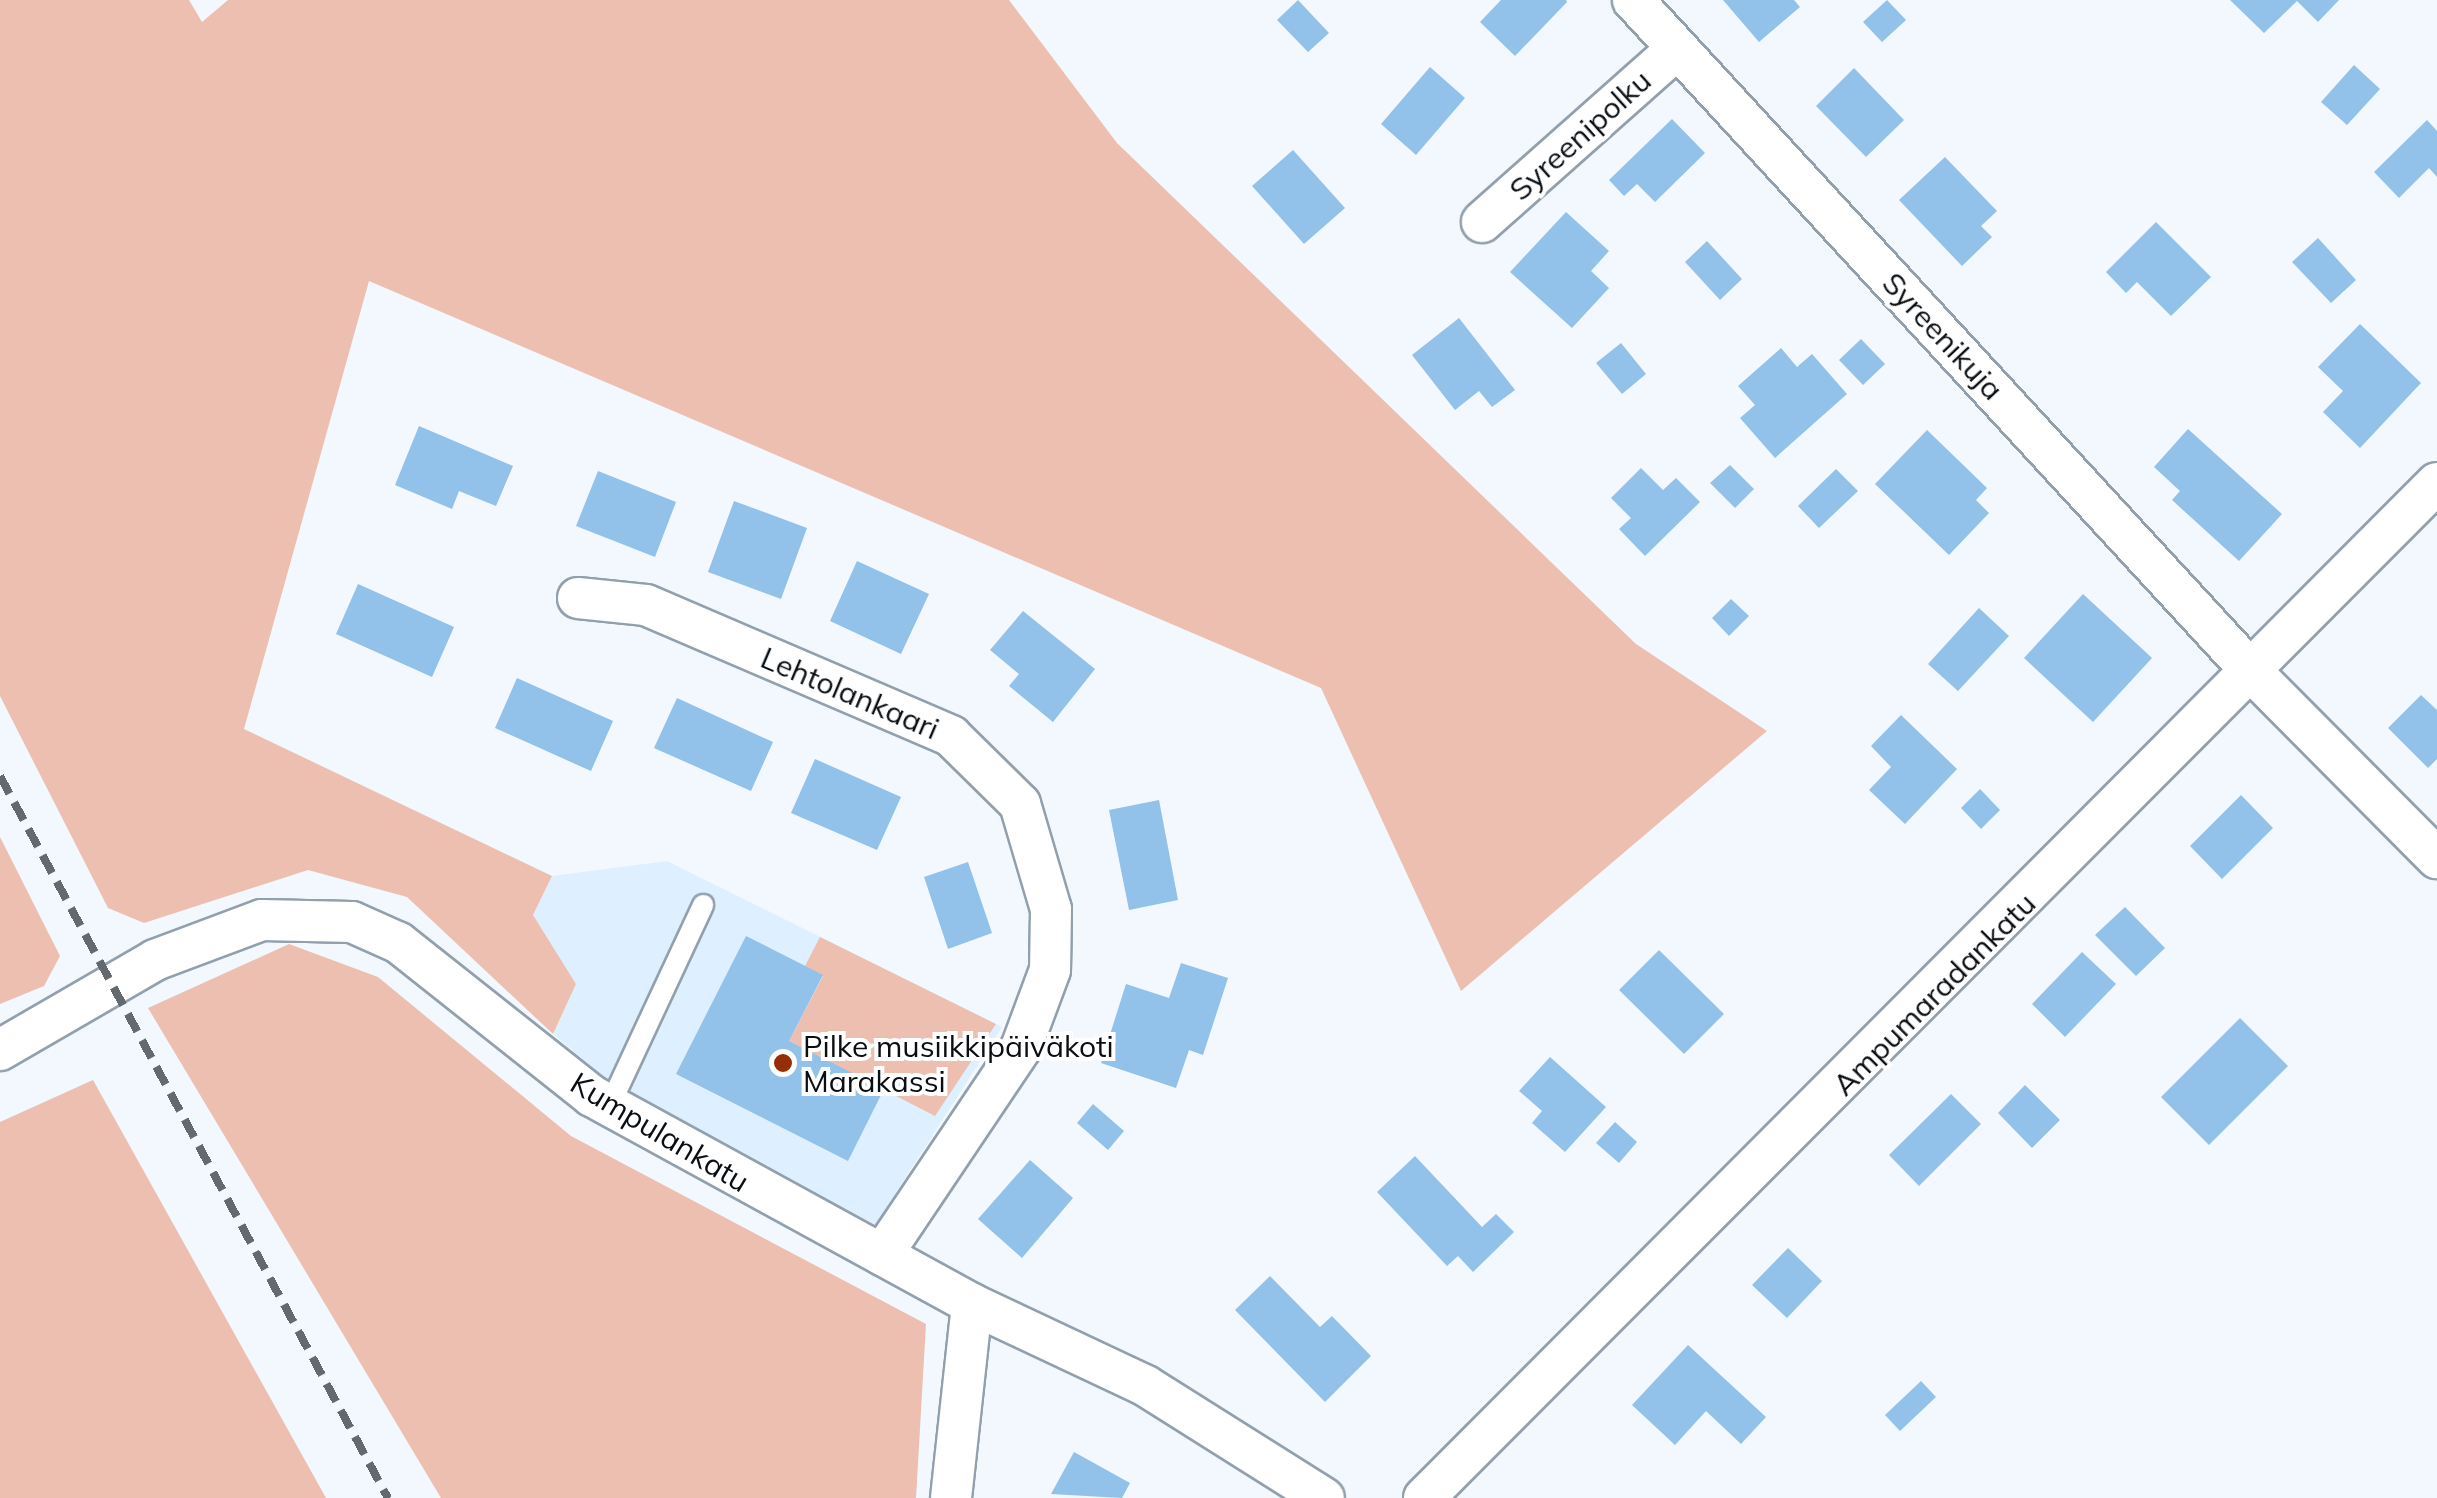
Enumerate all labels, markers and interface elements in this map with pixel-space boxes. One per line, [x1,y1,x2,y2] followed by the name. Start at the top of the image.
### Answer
[1502,62,1658,208] street label: Syreenipolku
[1875,265,2011,407] street label: Syreenikuja
[756,639,944,747] street label: Lehtolankaari
[1825,885,2043,1103] street label: Ampumaradankatu
[803,1028,1114,1098] place label: Pilke musiikkipäiväkoti Marakassi
[772,1052,794,1074] marker: Pilke musiikkipäiväkoti Marakassi
[564,1065,756,1199] street label: Kumpulankatu

